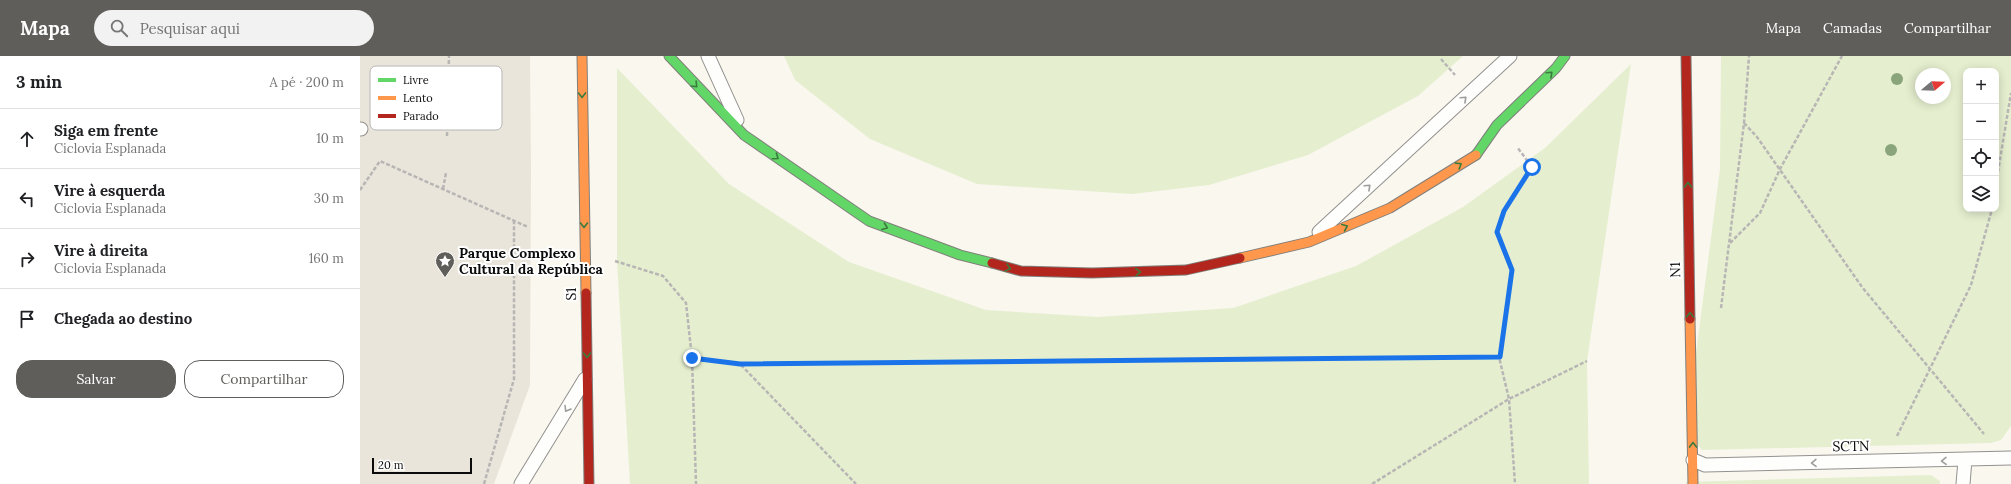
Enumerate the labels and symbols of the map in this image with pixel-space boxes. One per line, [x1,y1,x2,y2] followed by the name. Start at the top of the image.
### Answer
[370,66,502,130] legend
[1915,68,1951,104] north arrow
[1545,71,1553,78] one-way arrow
[403,73,429,87] text: Livre
[691,80,698,88] one-way arrow
[403,91,433,105] text: Lento
[578,92,586,98] one-way arrow
[1459,96,1467,104] one-way arrow
[403,109,439,123] text: Parado
[772,152,779,159] one-way arrow
[1523,158,1541,176] route start
[1455,162,1462,170] one-way arrow
[1684,182,1692,188] one-way arrow
[1364,185,1371,192] one-way arrow
[580,222,588,228] one-way arrow
[882,223,889,231] one-way arrow
[1341,223,1348,231] one-way arrow
[459,244,604,278] place label: Parque Complexo Cultural da República
[434,250,456,278] place icon: Parque Complexo Cultural da República
[1666,262,1684,278] street label: N1
[1005,263,1012,272] one-way arrow
[1135,267,1141,276] one-way arrow
[562,287,580,301] street label: S1
[1686,312,1694,318] one-way arrow
[683,349,701,367] route end
[583,352,591,358] one-way arrow
[565,405,572,412] one-way arrow
[1832,437,1870,455] street label: SCTN
[1688,442,1697,448] one-way arrow
[372,456,472,475] scale bar
[1941,456,1947,465] one-way arrow
[1811,459,1817,467] one-way arrow

